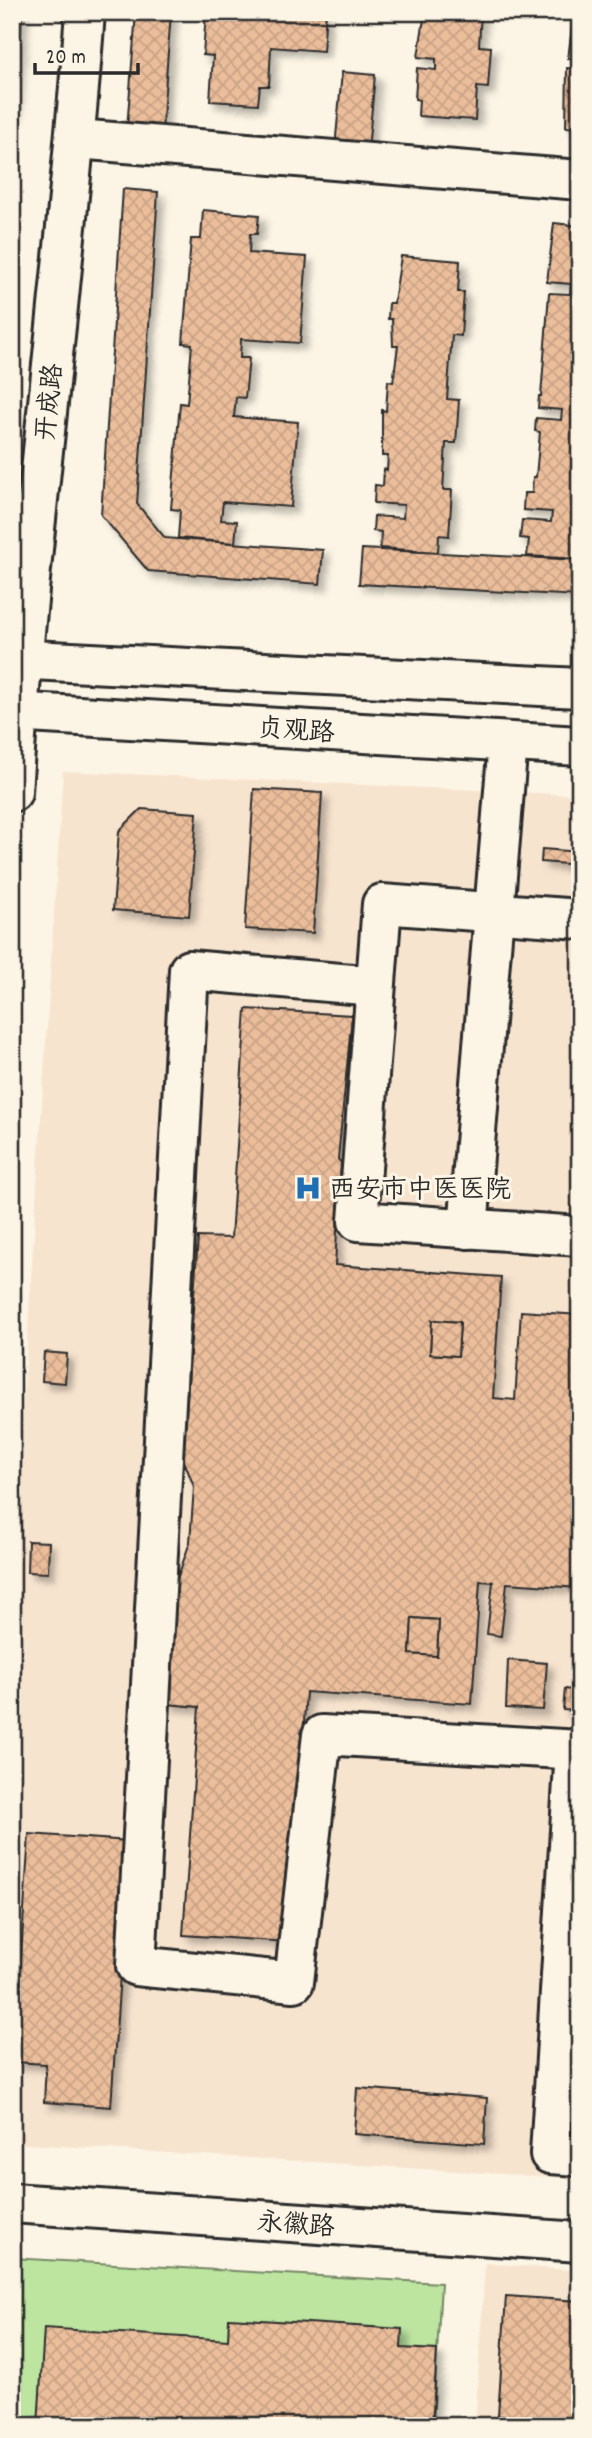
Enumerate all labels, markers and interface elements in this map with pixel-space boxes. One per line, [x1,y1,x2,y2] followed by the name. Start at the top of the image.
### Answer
[35,32,138,76] scale bar
[46,44,86,74] text: 20 m
[29,362,74,443] street label: 开成路
[256,711,336,754] street label: 贞观路
[293,1173,323,1203] hospital icon: 西安市中医医院
[329,1173,511,1210] place label: 西安市中医医院
[256,2205,336,2248] street label: 永徽路

